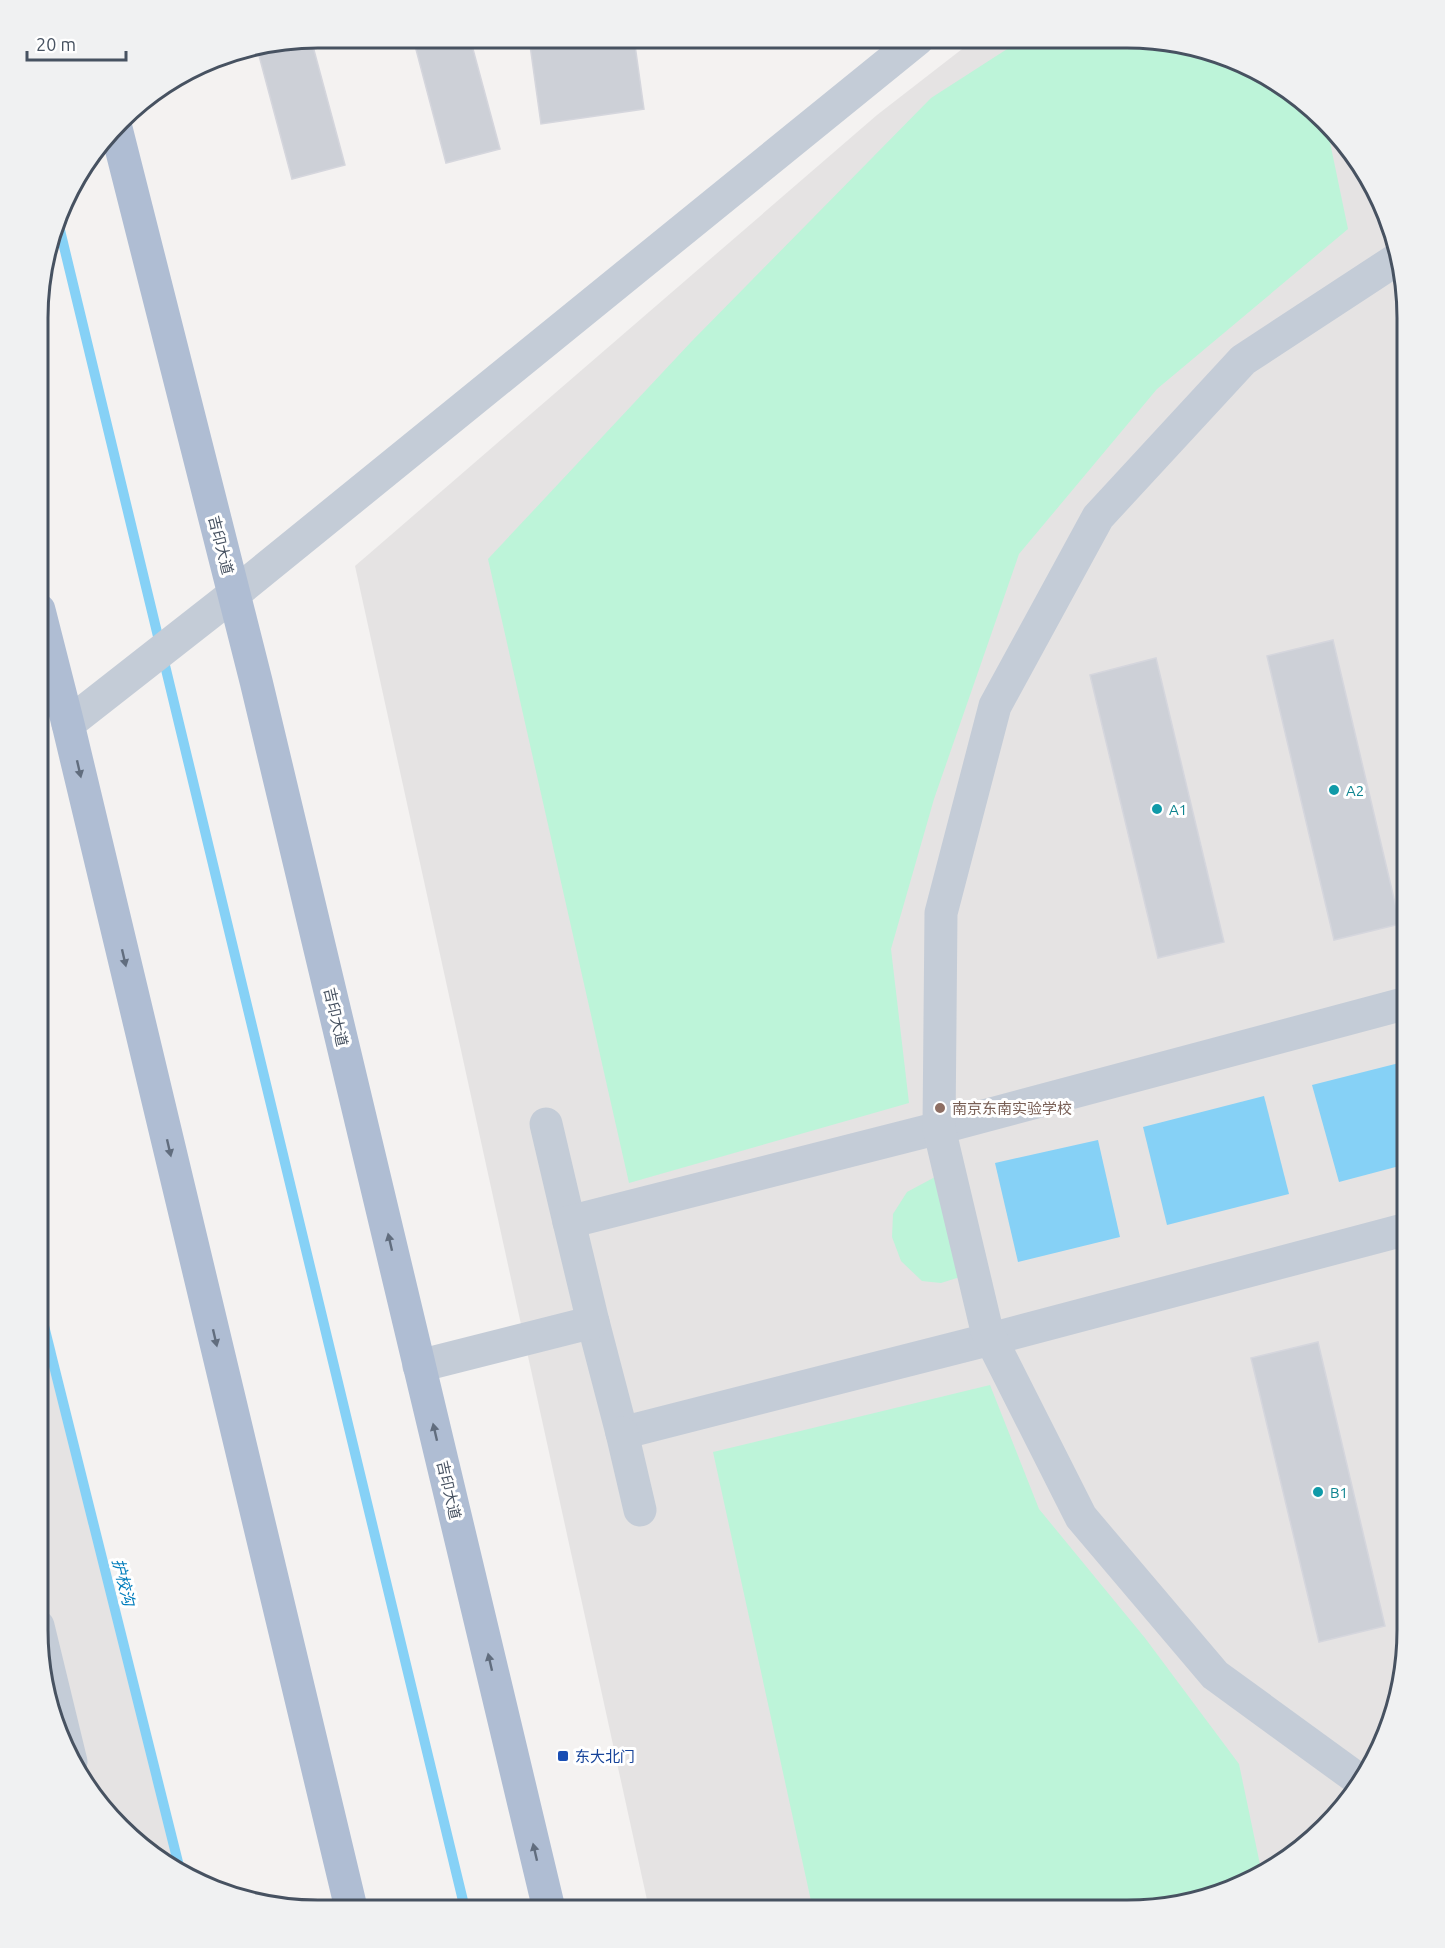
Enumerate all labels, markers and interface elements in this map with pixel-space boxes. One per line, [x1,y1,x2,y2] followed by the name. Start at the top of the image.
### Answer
[27,24,126,62] scale bar
[36,34,76,54] text: 20 m
[205,514,237,576] street label: 吉印大道
[74,759,84,778] one-way arrow
[1346,782,1364,799] place label: A2
[1327,783,1341,797] marker: A2
[1169,801,1187,818] place label: A1
[1150,802,1164,816] marker: A1
[120,949,130,967] one-way arrow
[321,986,351,1048] street label: 吉印大道
[952,1100,1072,1117] place label: 南京东南实验学校
[933,1101,947,1115] marker: 南京东南实验学校
[165,1139,175,1157] one-way arrow
[384,1233,394,1251] one-way arrow
[210,1328,220,1347] one-way arrow
[430,1423,440,1441] one-way arrow
[434,1459,464,1521] street label: 吉印大道
[1330,1484,1348,1501] place label: B1
[1311,1485,1325,1499] marker: B1
[109,1557,139,1609] water label: 护校沟
[485,1653,495,1672] one-way arrow
[575,1748,635,1765] place label: 东大北门
[556,1749,570,1763] marker: 东大北门
[530,1843,540,1861] one-way arrow

